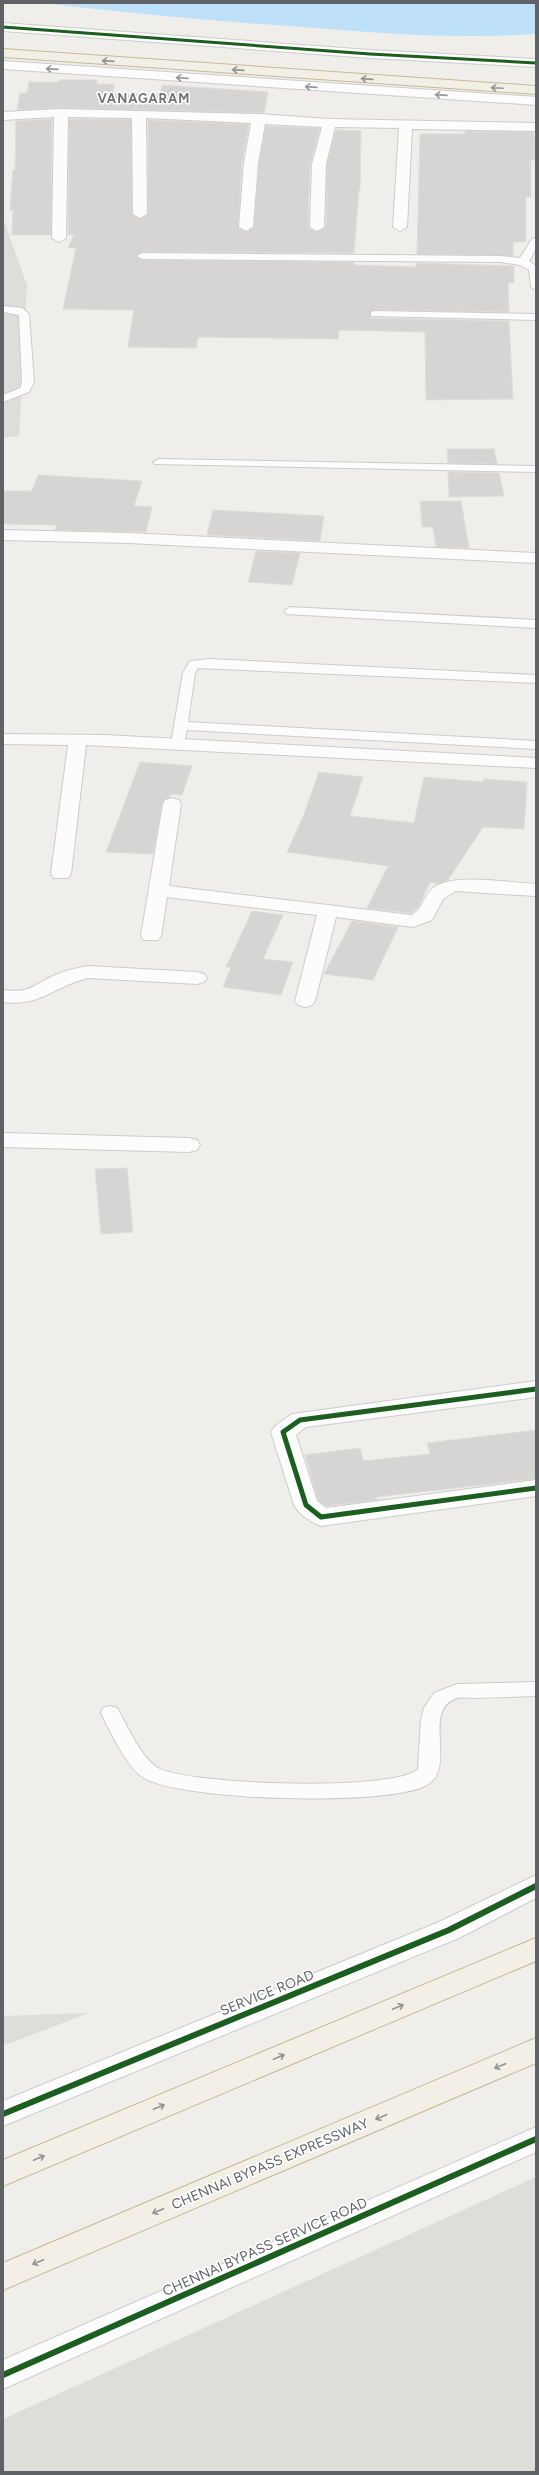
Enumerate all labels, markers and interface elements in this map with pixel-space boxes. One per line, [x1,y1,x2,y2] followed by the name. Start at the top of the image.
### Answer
[102,58,115,65] one-way arrow
[46,65,59,72] one-way arrow
[232,67,245,74] one-way arrow
[176,75,189,82] one-way arrow
[361,76,374,83] one-way arrow
[305,84,318,91] one-way arrow
[491,84,504,91] one-way arrow
[97,91,191,106] district label: VANAGARAM
[435,92,448,99] one-way arrow
[218,1966,316,2020] street label: SERVICE ROAD
[392,2002,404,2010] one-way arrow
[272,2053,284,2060] one-way arrow
[495,2062,507,2070] one-way arrow
[152,2103,164,2111] one-way arrow
[375,2113,387,2121] one-way arrow
[169,2114,372,2213] street label: CHENNAI BYPASS EXPRESSWAY
[32,2153,44,2161] one-way arrow
[160,2194,370,2300] street label: CHENNAI BYPASS SERVICE ROAD
[152,2208,164,2216] one-way arrow
[33,2259,45,2267] one-way arrow

